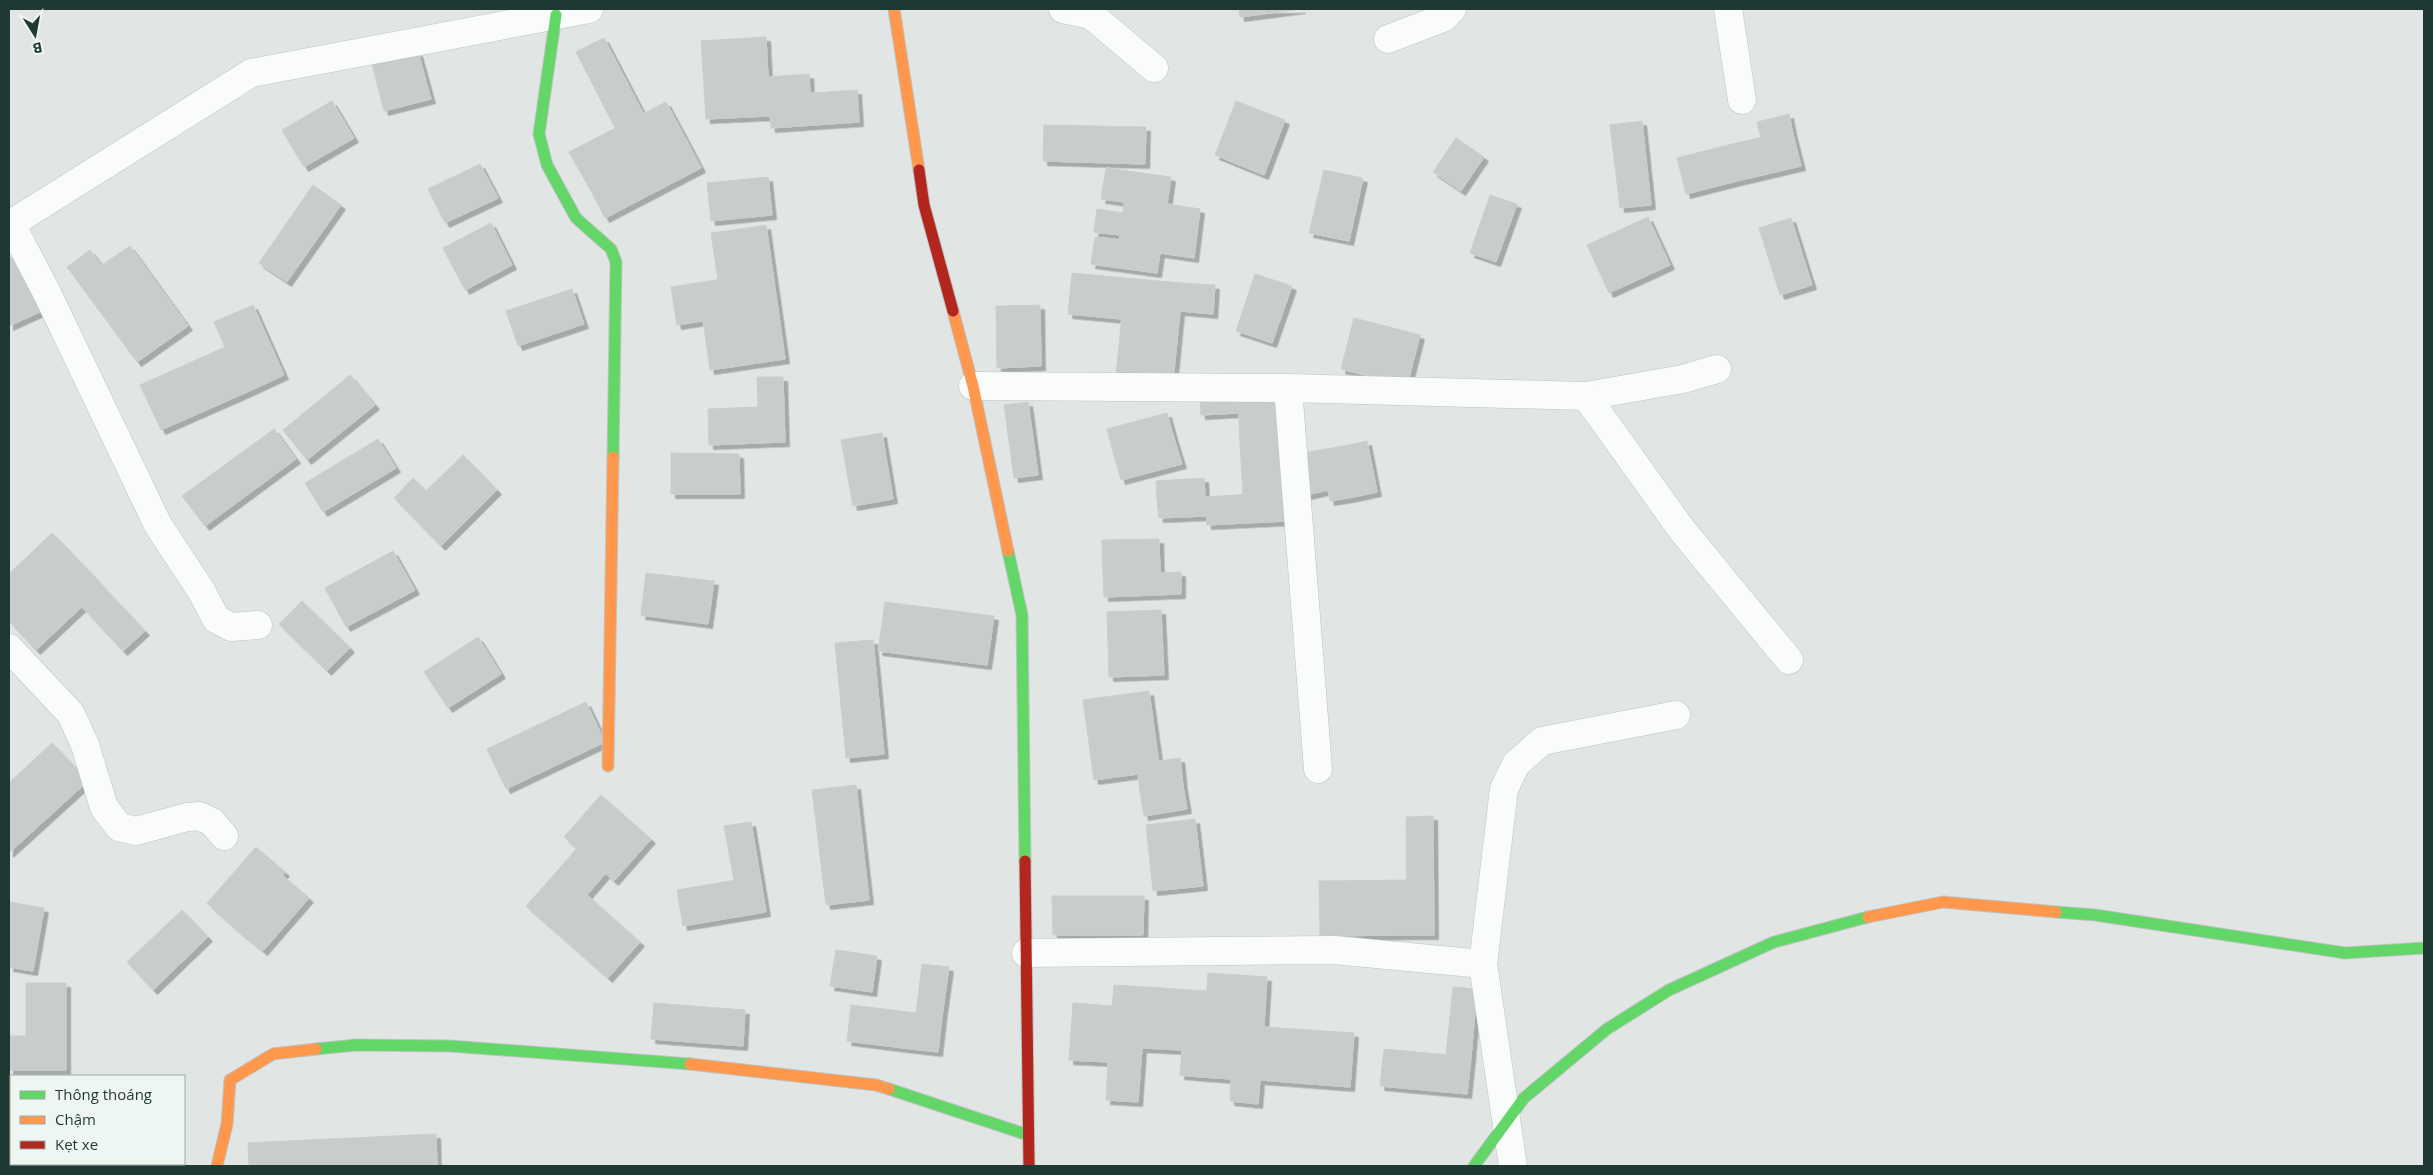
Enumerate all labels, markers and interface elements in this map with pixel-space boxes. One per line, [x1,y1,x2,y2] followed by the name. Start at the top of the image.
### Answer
[10,10,60,60] north arrow
[31,38,44,58] text: B
[10,1075,185,1165] legend
[55,1084,152,1104] text: Thông thoáng
[55,1109,96,1129] text: Chậm
[55,1134,98,1154] text: Kẹt xe

